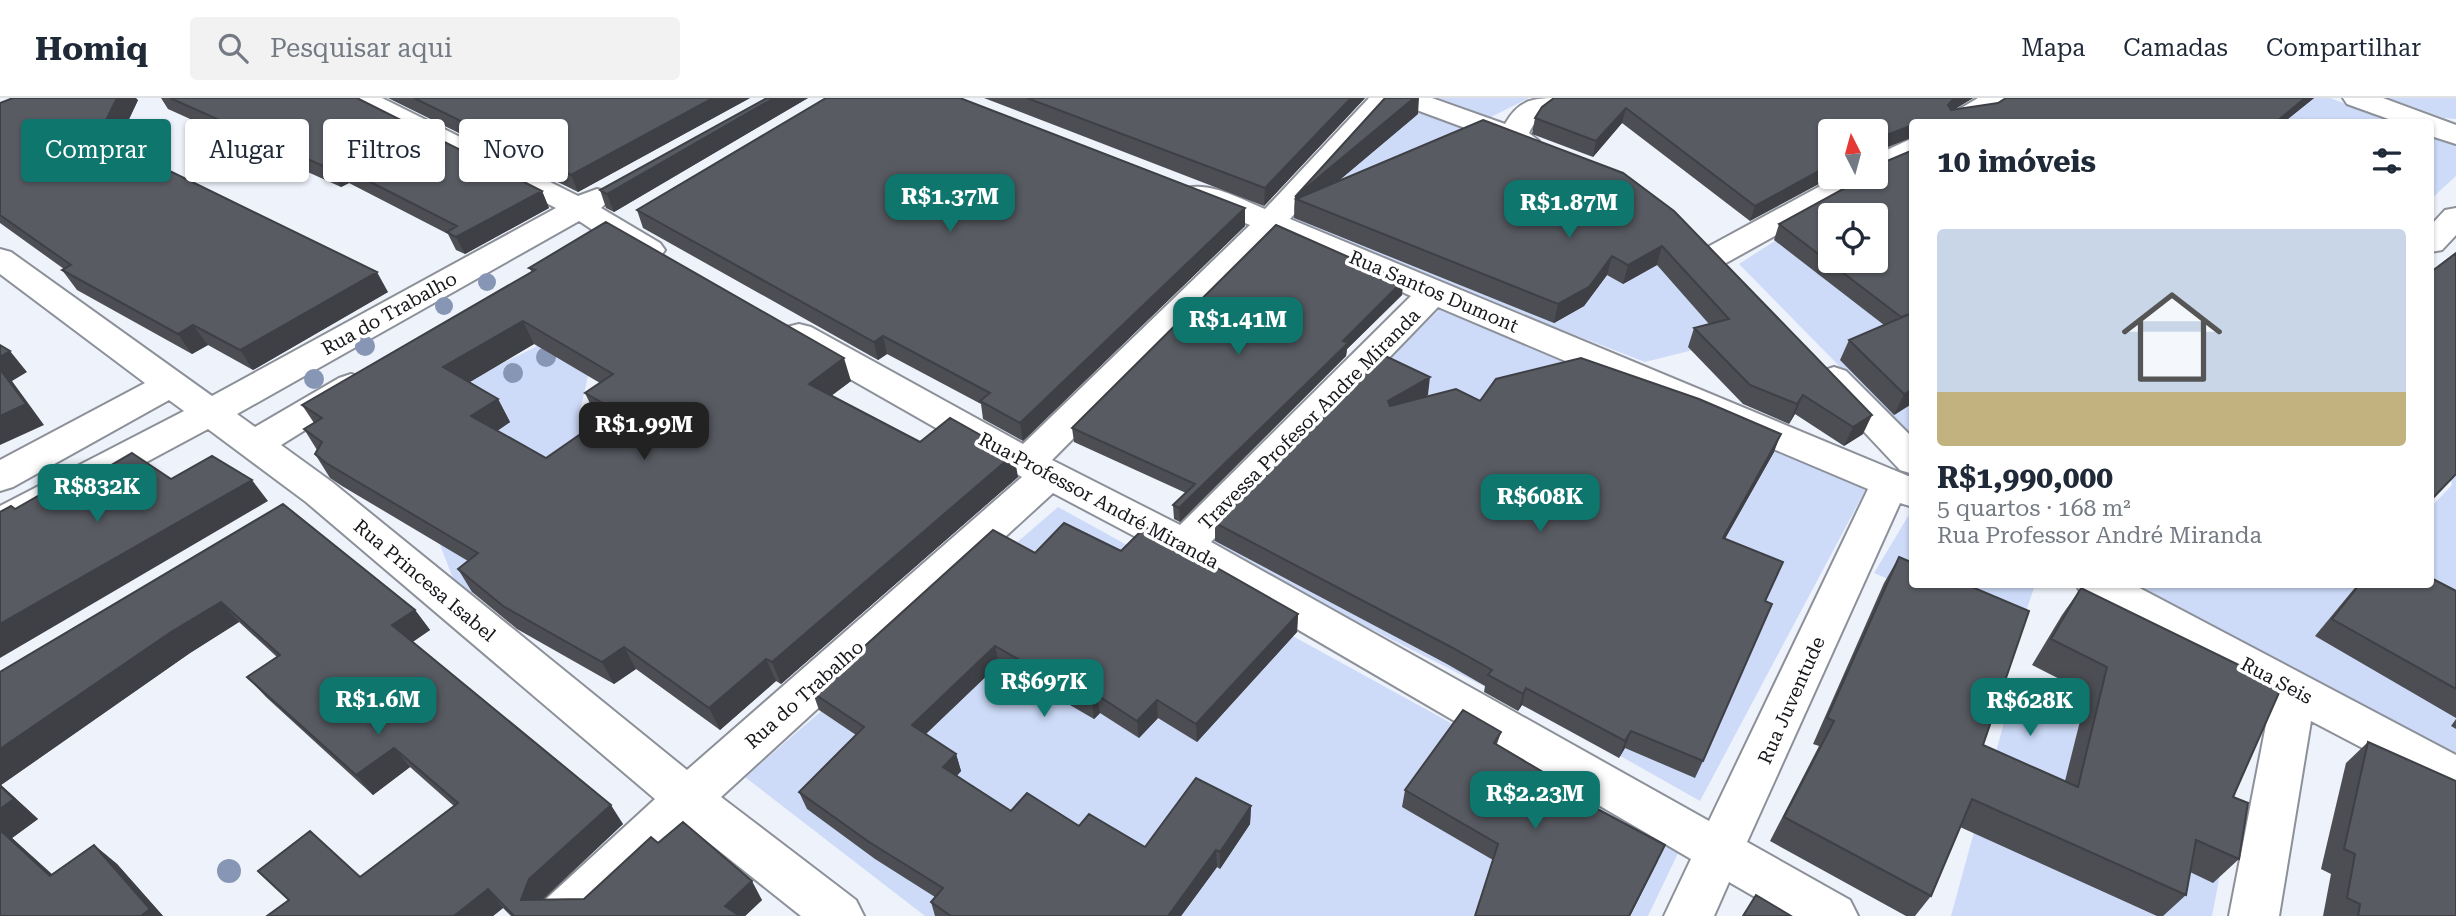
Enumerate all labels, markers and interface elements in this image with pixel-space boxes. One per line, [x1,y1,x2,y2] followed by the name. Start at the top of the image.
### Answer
[190,17,680,80] search box
[35,29,148,68] text: Homiq
[214,29,252,67] icon: search
[270,33,452,63] text: Pesquisar aqui
[2021,34,2085,62] text: Mapa
[2123,34,2228,62] text: Camadas
[2266,34,2421,62] text: Compartilhar
[21,119,171,182] chip: Comprar
[185,119,309,182] chip: Alugar
[323,119,445,182] chip: Filtros
[459,119,568,182] chip: Novo
[1818,119,1888,189] north arrow
[1818,119,1888,273] map controls
[2368,142,2406,180] icon: filters
[1937,144,2096,179] text: 10 imóveis
[885,174,1015,234] pin: R$1.37M
[1504,180,1634,240] pin: R$1.87M
[901,183,999,210] text: R$1.37M
[1520,189,1618,216] text: R$1.87M
[1818,203,1888,273] button: locate
[1346,245,1522,338] street label: Rua Santos Dumont
[318,267,461,360] street label: Rua do Trabalho
[2109,274,2235,400] icon: home
[1173,298,1303,357] pin: R$1.41M
[1194,303,1425,535] street label: Travessa Profesor Andre Miranda
[1189,306,1287,333] text: R$1.41M
[579,402,709,462] pin: R$1.99M
[595,411,693,438] text: R$1.99M
[975,427,1223,574] street label: Rua Professor André Miranda
[1937,460,2113,495] text: R$1,990,000
[40,464,154,524] pin: R$832K
[54,473,140,500] text: R$832K
[1483,474,1597,534] pin: R$608K
[1497,483,1583,510] text: R$608K
[1937,495,2131,522] text: 5 quartos · 168 m²
[349,514,500,646] street label: Rua Princesa Isabel
[1937,522,2262,549] text: Rua Professor André Miranda
[1753,633,1830,767] street label: Rua Juventude
[741,635,868,753] street label: Rua do Trabalho
[2237,652,2316,709] street label: Rua Seis
[987,660,1101,719] pin: R$697K
[1001,668,1087,695] text: R$697K
[321,678,435,737] pin: R$1.6M
[1973,678,2087,738] pin: R$628K
[335,686,421,713] text: R$1.6M
[1987,687,2073,714] text: R$628K
[1470,772,1600,831] pin: R$2.23M
[1486,780,1584,807] text: R$2.23M

